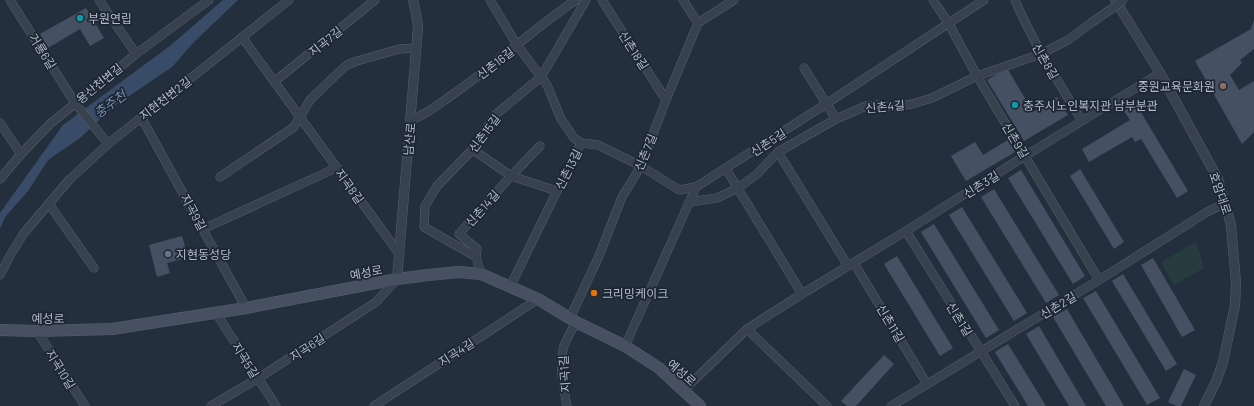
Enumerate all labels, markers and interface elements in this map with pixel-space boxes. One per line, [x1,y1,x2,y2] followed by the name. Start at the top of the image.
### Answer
[88,11,132,25] place label: 부원연립
[75,13,85,23] marker: 부원연립
[306,23,344,59] street label: 지곡7길
[616,28,652,72] street label: 신촌18길
[27,31,59,71] street label: 거룡6길
[1030,40,1062,82] street label: 신촌8길
[474,44,516,82] street label: 신촌16길
[73,60,125,106] street label: 용산천변길
[136,74,194,122] street label: 지현천변2길
[1138,79,1215,93] place label: 중원교육문화원
[1218,81,1228,91] marker: 중원교육문화원
[91,86,130,121] water label: 충주천
[865,97,905,115] street label: 신촌4길
[1023,98,1158,112] place label: 충주시노인복지관 남부분관
[1010,100,1020,110] marker: 충주시노인복지관 남부분관
[465,111,503,155] street label: 신촌15길
[1000,120,1032,160] street label: 신촌9길
[401,122,417,156] street label: 남산로
[748,125,788,159] street label: 신촌5길
[631,131,659,173] street label: 신촌7길
[552,146,584,192] street label: 신촌13길
[333,166,367,206] street label: 지곡8길
[961,168,1001,200] street label: 신촌3길
[1207,170,1235,216] street label: 호암대로
[462,187,502,229] street label: 신촌14길
[178,191,210,233] street label: 지곡9길
[176,247,231,261] place label: 지현동성당
[163,249,173,259] marker: 지현동성당
[348,262,384,282] street label: 예성로
[602,286,668,300] place label: 크리밍케이크
[589,288,599,298] marker: 크리밍케이크
[1037,289,1079,321] street label: 신촌2길
[944,299,976,339] street label: 신촌1길
[874,302,908,344] street label: 신촌11길
[31,311,65,325] street label: 예성로
[287,330,327,364] street label: 지곡6길
[436,335,476,369] street label: 지곡4길
[230,340,262,380] street label: 지곡5길
[43,347,79,391] street label: 지곡10길
[556,355,572,393] street label: 지곡1길
[665,356,699,388] street label: 예성로

